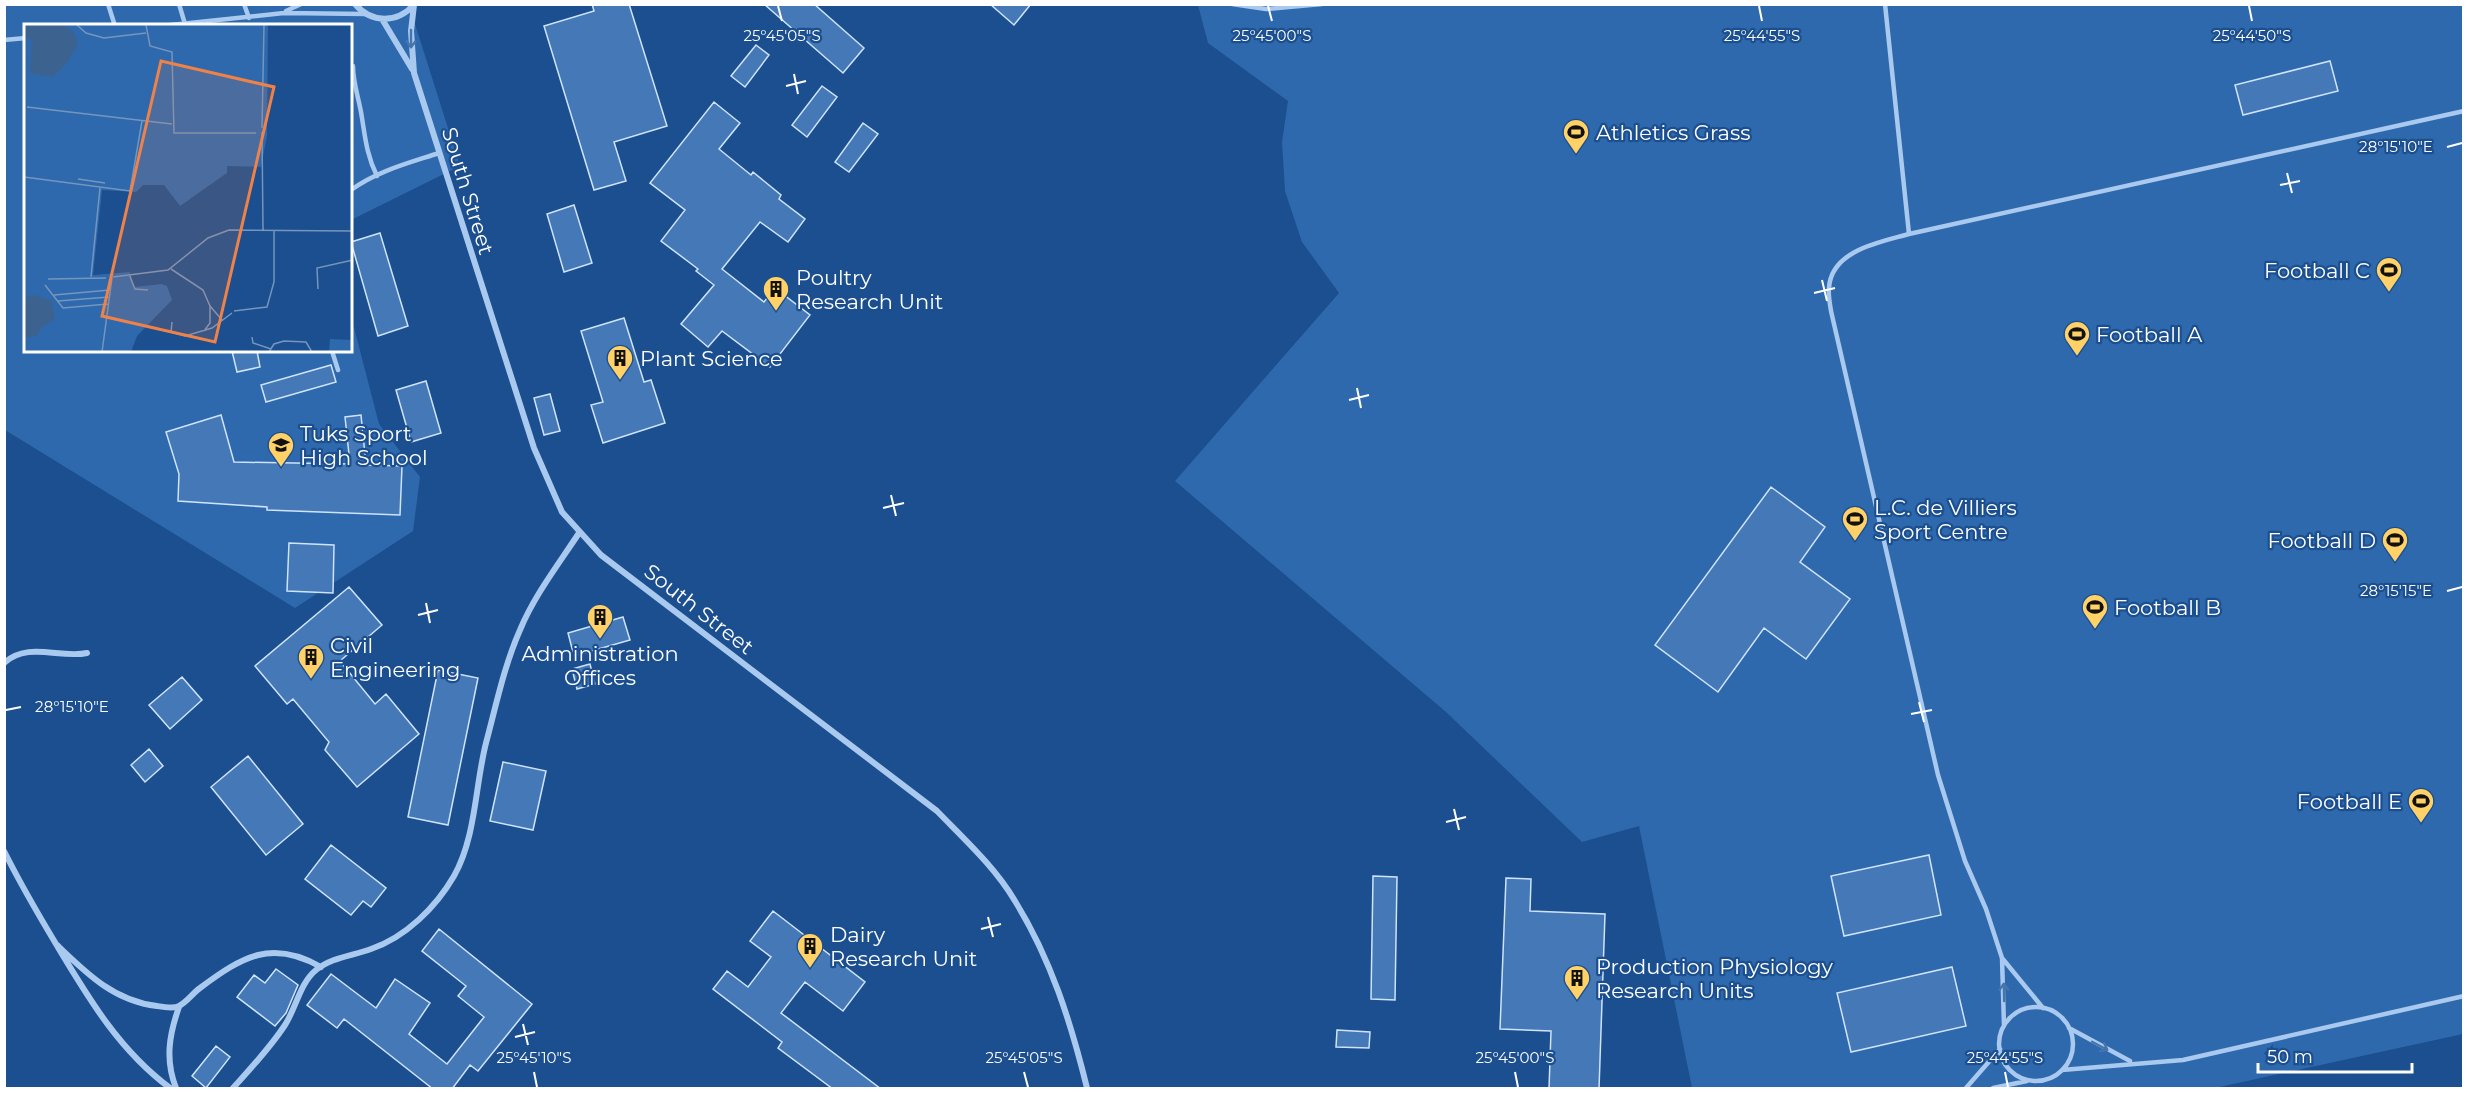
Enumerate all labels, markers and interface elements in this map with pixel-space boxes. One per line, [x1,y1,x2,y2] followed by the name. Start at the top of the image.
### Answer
[24,24,352,352] inset map
[743,26,821,45] text: 25°45'05"S
[1233,26,1311,45] text: 25°45'00"S
[1724,26,1800,45] text: 25°44'55"S
[2213,26,2291,45] text: 25°44'50"S
[406,29,417,49] one-way arrow
[1561,117,1591,155] sports icon: Athletics Grass
[1596,120,1750,145] place label: Athletics Grass
[437,124,499,258] street label: South Street
[2359,137,2433,156] text: 28°15'10"E
[2374,255,2404,293] sports icon: Football C
[2264,258,2370,283] place label: Football C
[796,265,943,314] place label: Poultry Research Unit
[761,274,791,312] building icon: Poultry Research Unit
[2062,319,2092,357] sports icon: Football A
[2096,322,2203,347] place label: Football A
[605,343,635,381] building icon: Plant Science
[640,346,783,371] place label: Plant Science
[300,421,428,470] place label: Tuks Sport High School
[266,430,296,468] school or university icon: Tuks Sport High School
[1874,495,2017,544] place label: L.C. de Villiers Sport Centre
[1840,504,1870,542] sports icon: L.C. de Villiers Sport Centre
[2380,525,2410,563] sports icon: Football D
[2268,528,2376,553] place label: Football D
[639,559,759,659] street label: South Street
[2360,581,2432,600] text: 28°15'15"E
[2080,592,2110,630] sports icon: Football B
[2114,595,2221,620] place label: Football B
[585,602,615,640] building icon: Administration Offices
[330,633,460,682] place label: Civil Engineering
[521,641,679,690] place label: Administration Offices
[296,642,326,680] building icon: Civil Engineering
[35,697,109,716] text: 28°15'10"E
[2406,786,2436,824] sports icon: Football E
[2297,789,2402,814] place label: Football E
[830,922,977,971] place label: Dairy Research Unit
[795,931,825,969] building icon: Dairy Research Unit
[1596,954,1834,1003] place label: Production Physiology Research Units
[1562,963,1592,1001] building icon: Production Physiology Research Units
[1999,982,2010,1002] one-way arrow
[2258,1036,2412,1074] scale bar
[2091,1040,2108,1052] one-way arrow
[2267,1046,2313,1068] text: 50 m
[497,1048,571,1067] text: 25°45'10"S
[985,1048,1063,1067] text: 25°45'05"S
[1476,1048,1554,1067] text: 25°45'00"S
[1967,1048,2043,1067] text: 25°44'55"S

